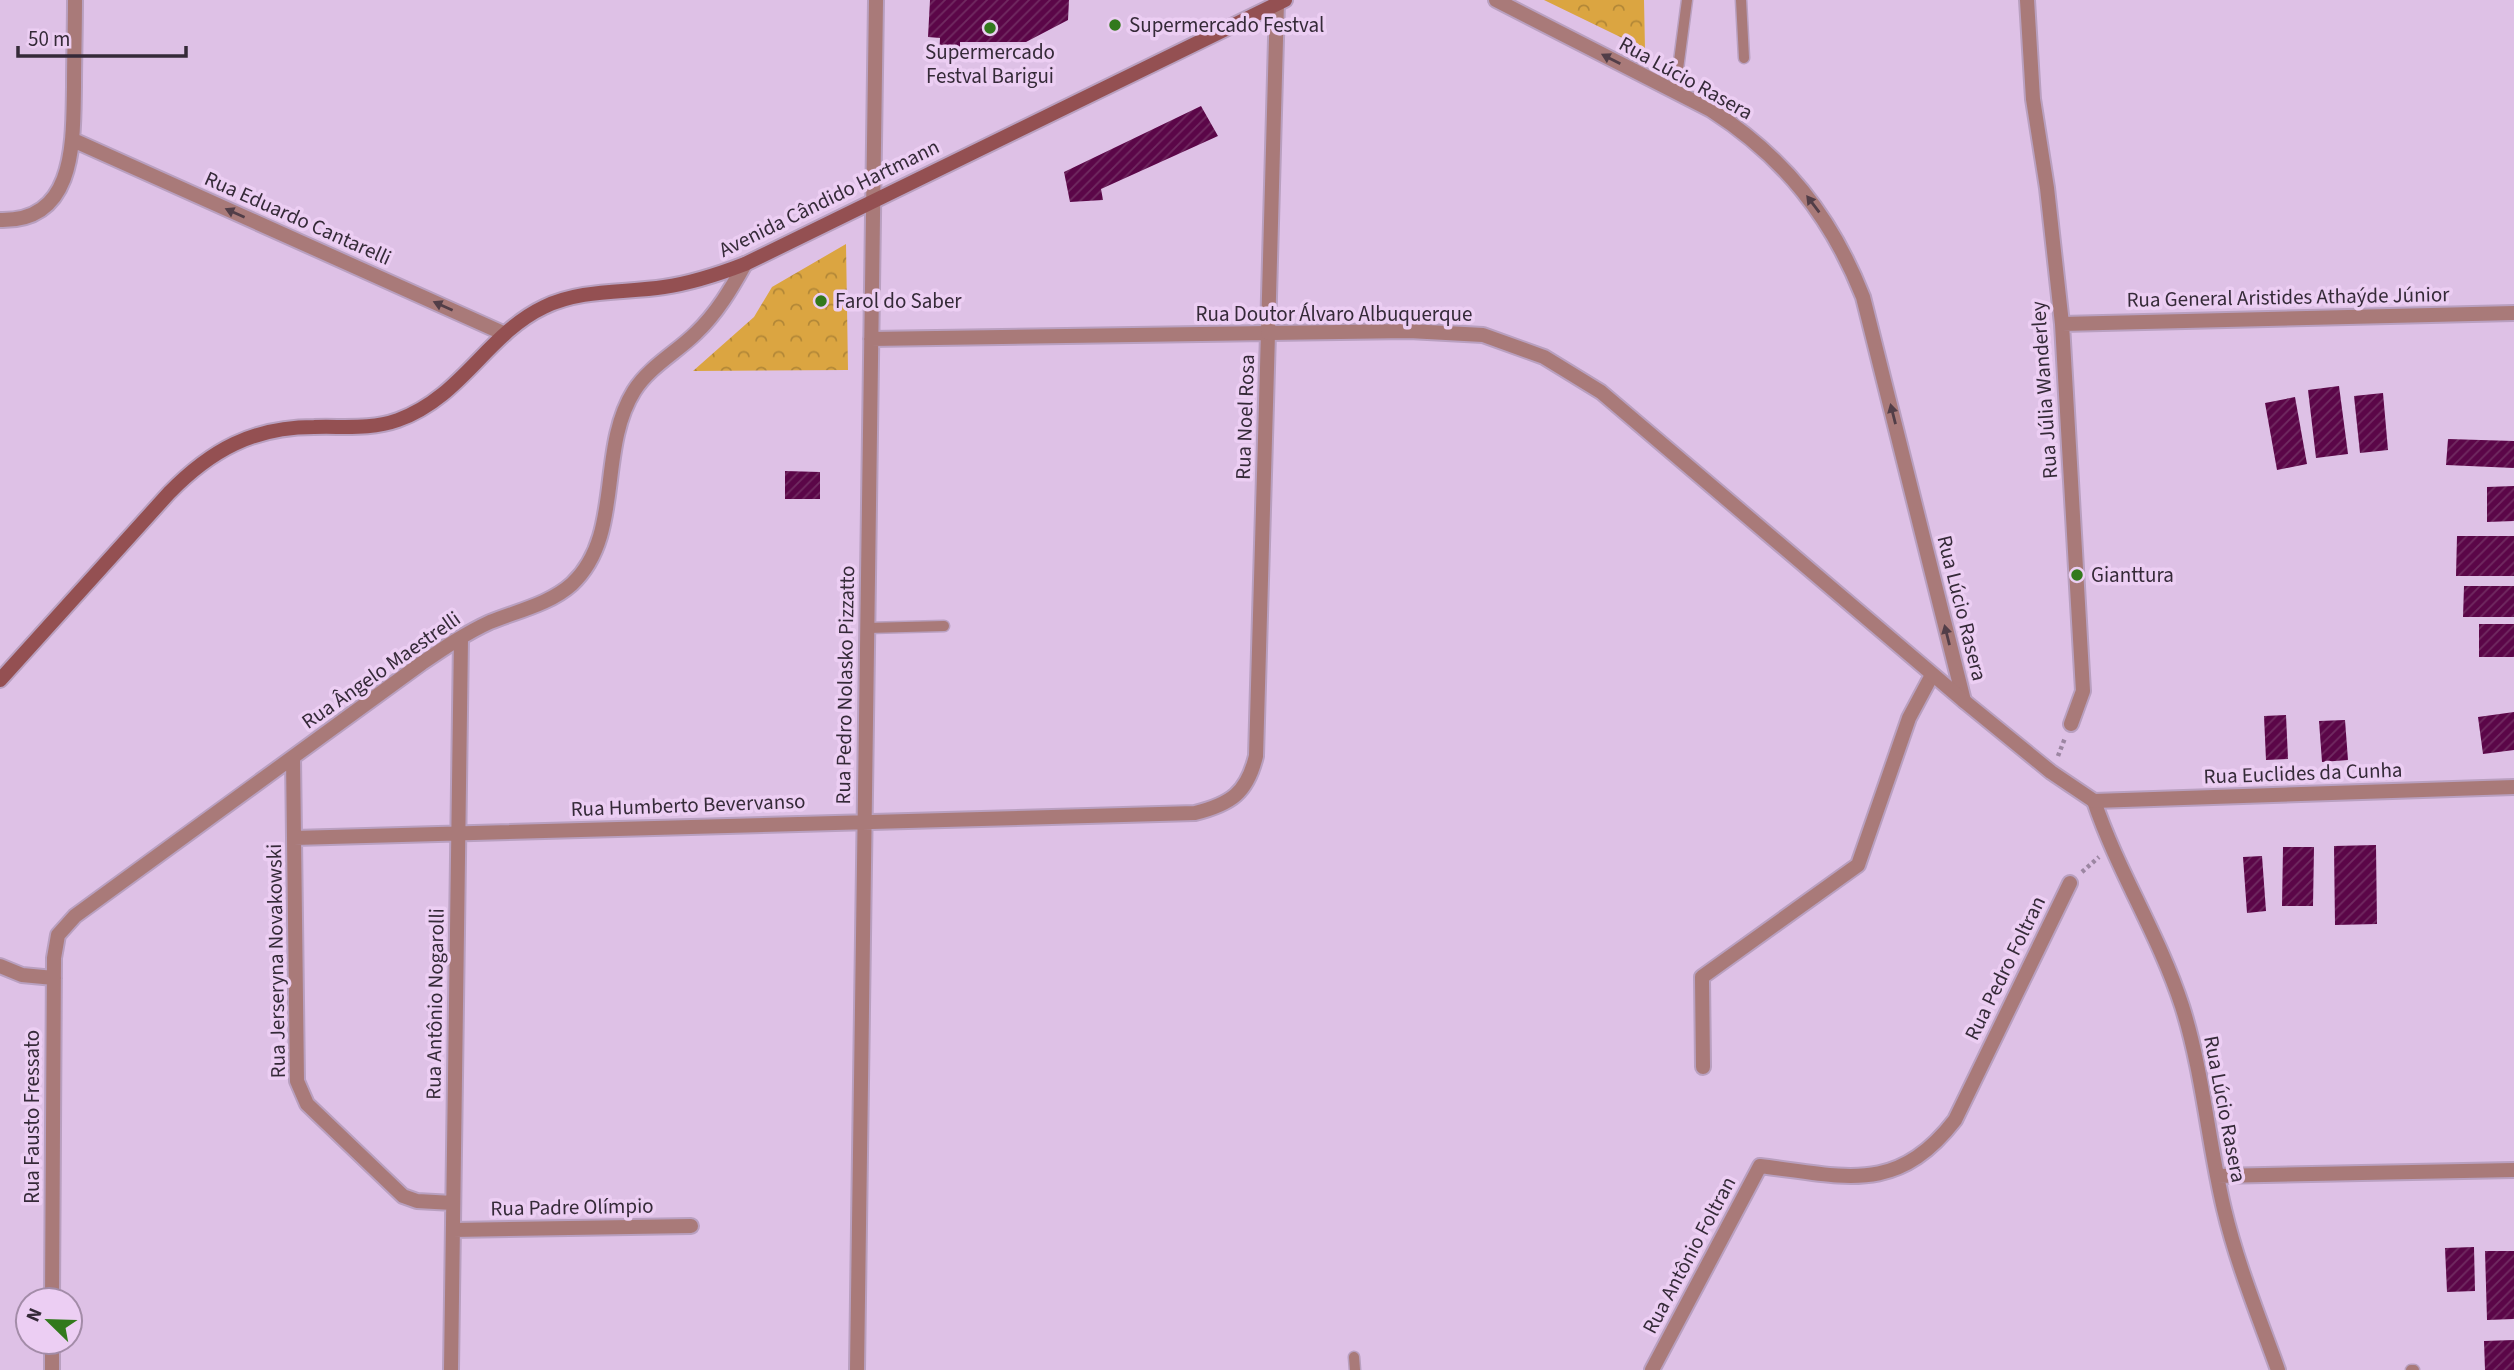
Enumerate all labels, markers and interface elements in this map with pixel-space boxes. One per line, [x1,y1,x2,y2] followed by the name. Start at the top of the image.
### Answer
[1129,10,1324,40] place label: Supermercado Festval
[18,14,186,58] scale bar
[1107,17,1123,33] marker: Supermercado Festval
[982,20,998,36] marker: Supermercado Festval Barigui
[28,24,70,54] text: 50 m
[1614,29,1758,127] street label: Rua Lúcio Rasera
[925,37,1055,91] place label: Supermercado Festval Barigui
[1601,53,1621,65] one-way arrow
[714,131,944,265] street label: Avenida Cândido Hartmann
[200,163,396,273] street label: Rua Eduardo Cantarelli
[1806,195,1820,213] one-way arrow
[225,207,246,218] one-way arrow
[2126,279,2450,315] street label: Rua General Aristides Athaýde Júnior
[835,286,962,316] place label: Farol do Saber
[813,293,829,309] marker: Farol do Saber
[1196,299,1472,329] street label: Rua Doutor Álvaro Albuquerque
[432,300,453,311] one-way arrow
[2023,300,2065,480] street label: Rua Júlia Wanderley
[1228,354,1262,480] street label: Rua Noel Rosa
[1887,403,1898,425] one-way arrow
[1929,532,1995,684] street label: Rua Lúcio Rasera
[2091,560,2174,590] place label: Gianttura
[828,565,862,805] street label: Rua Pedro Nolasko Pizzatto
[2069,567,2085,583] marker: Gianttura
[295,604,467,736] street label: Rua Ângelo Maestrelli
[1941,624,1952,646] one-way arrow
[2203,755,2403,791] street label: Rua Euclides da Cunha
[570,786,806,824] street label: Rua Humberto Bevervanso
[259,843,293,1079] street label: Rua Jerseryna Novakowski
[1957,891,2053,1045] street label: Rua Pedro Foltran
[418,908,452,1100] street label: Rua Antônio Nogarolli
[17,1030,47,1204] street label: Rua Fausto Fressato
[2196,1033,2254,1185] street label: Rua Lúcio Rasera
[1635,1171,1743,1339] street label: Rua Antônio Foltran
[490,1191,654,1223] street label: Rua Padre Olímpio
[14,1286,84,1356] north arrow
[20,1304,50,1326] text: N

